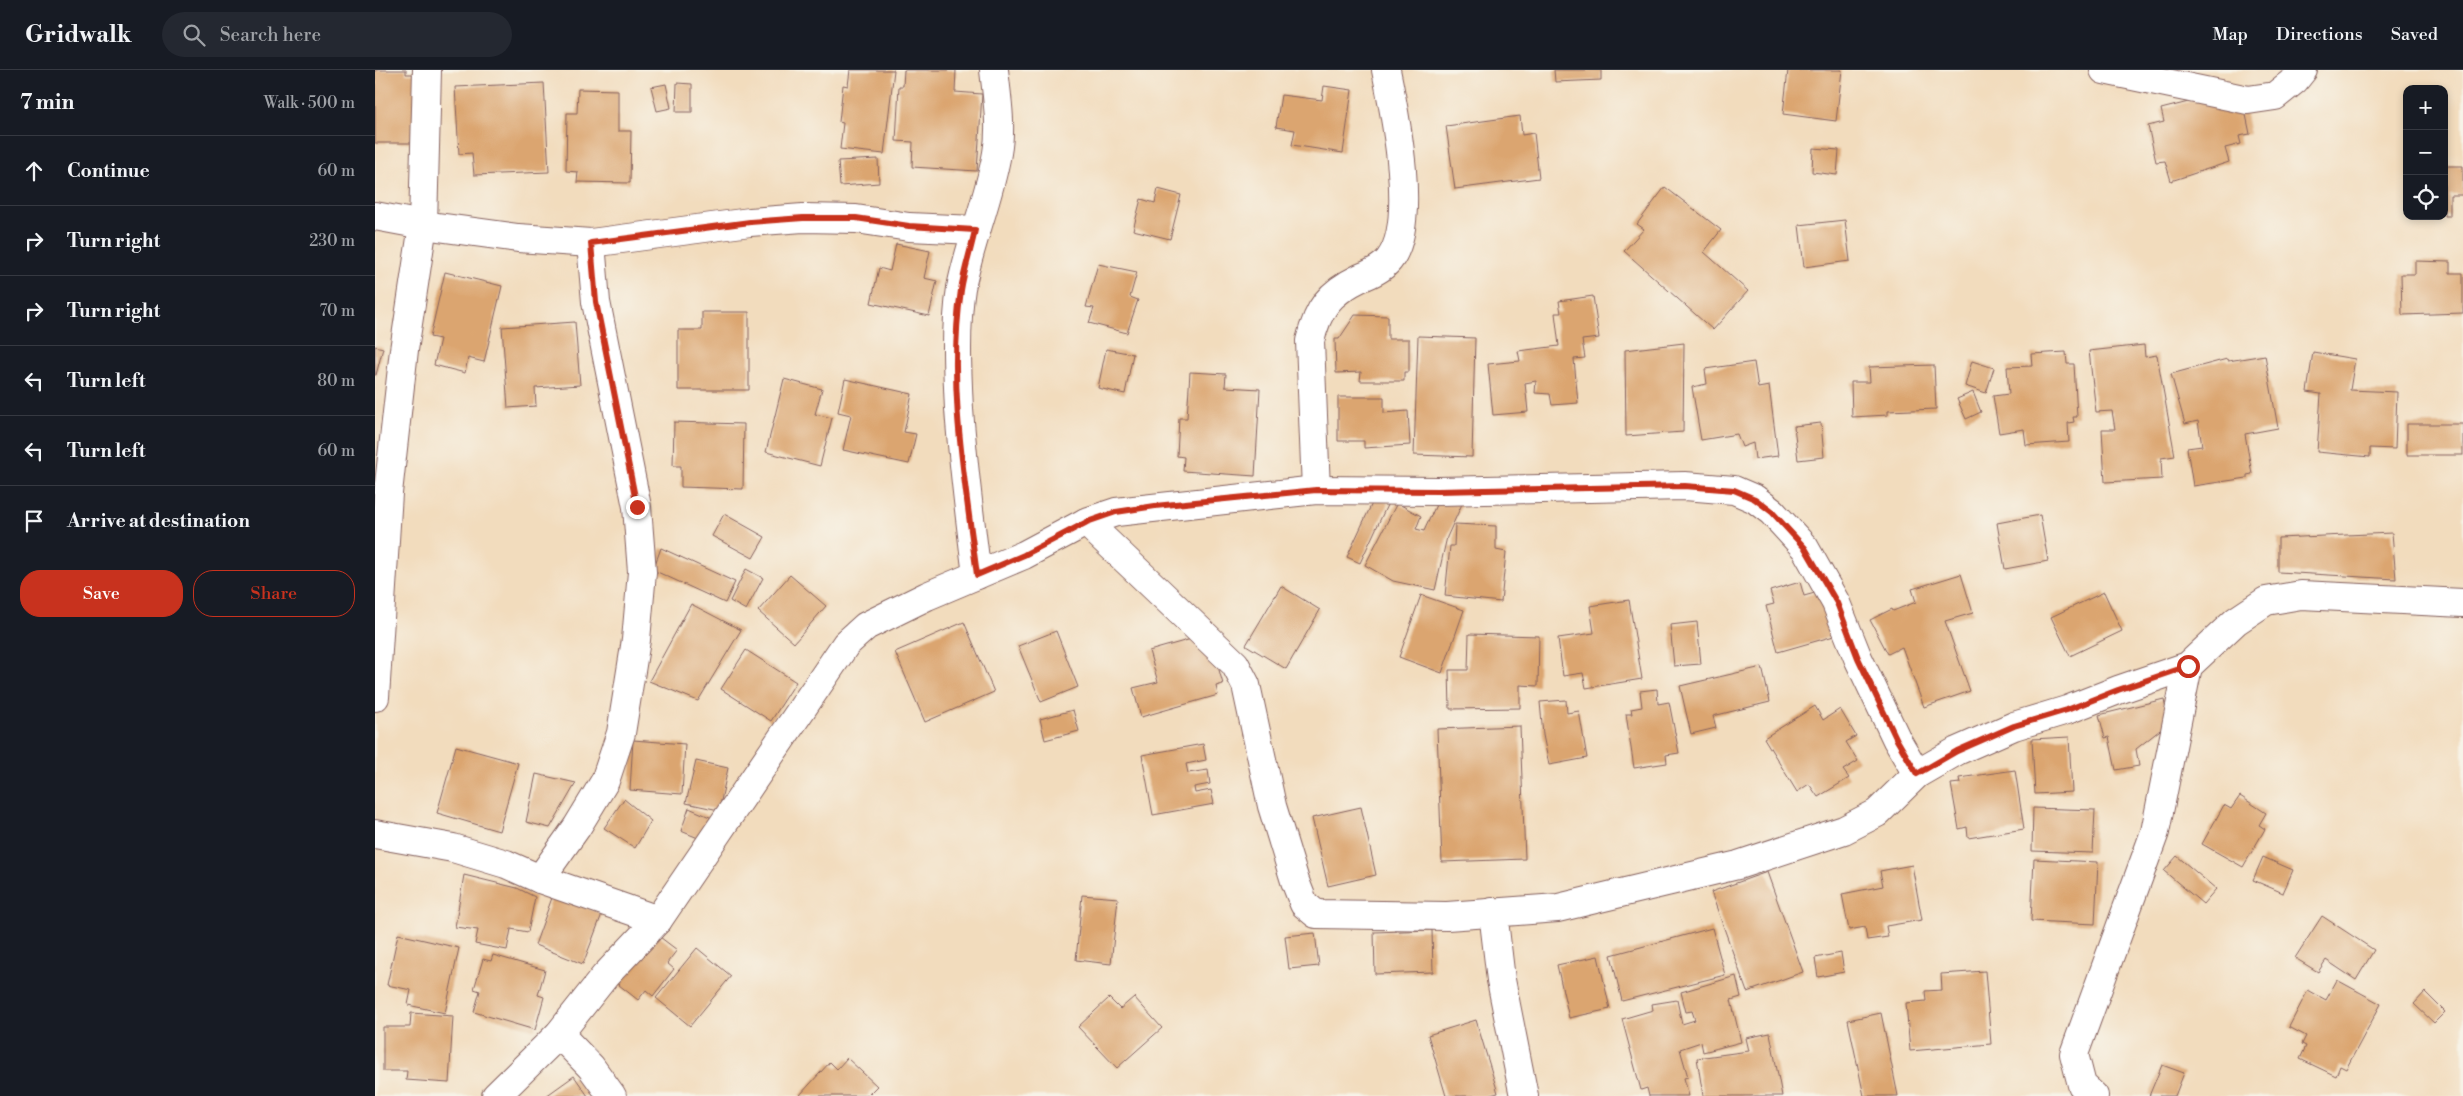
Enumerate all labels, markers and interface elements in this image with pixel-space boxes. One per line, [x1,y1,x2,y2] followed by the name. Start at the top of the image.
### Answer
[162,12,512,57] search box
[25,20,132,50] text: Gridwalk
[180,21,208,49] icon: search
[220,23,321,47] text: Search here
[2212,23,2248,46] text: Map
[2276,23,2363,46] text: Directions
[2391,23,2438,46] text: Saved
[2403,85,2448,220] map controls
[2403,85,2448,130] button: +
[20,90,74,116] text: 7 min
[264,93,355,113] text: Walk · 500 m
[2403,130,2448,175] button: −
[20,157,48,185] icon: ahead
[67,159,150,183] text: Continue
[317,161,355,181] text: 60 m
[2403,175,2448,220] button: locate
[20,227,48,255] icon: right
[67,229,160,253] text: Turn right
[309,231,355,251] text: 230 m
[20,297,48,325] icon: right
[67,299,160,323] text: Turn right
[319,301,355,321] text: 70 m
[20,367,48,395] icon: left
[67,369,146,393] text: Turn left
[317,371,355,391] text: 80 m
[20,437,48,465] icon: left
[67,439,146,463] text: Turn left
[317,441,355,461] text: 60 m
[626,496,649,519] route end
[20,507,48,535] icon: arrive
[67,509,250,533] text: Arrive at destination
[20,570,183,617] button: Save
[193,570,355,617] button: Share
[2177,655,2200,678] route start

